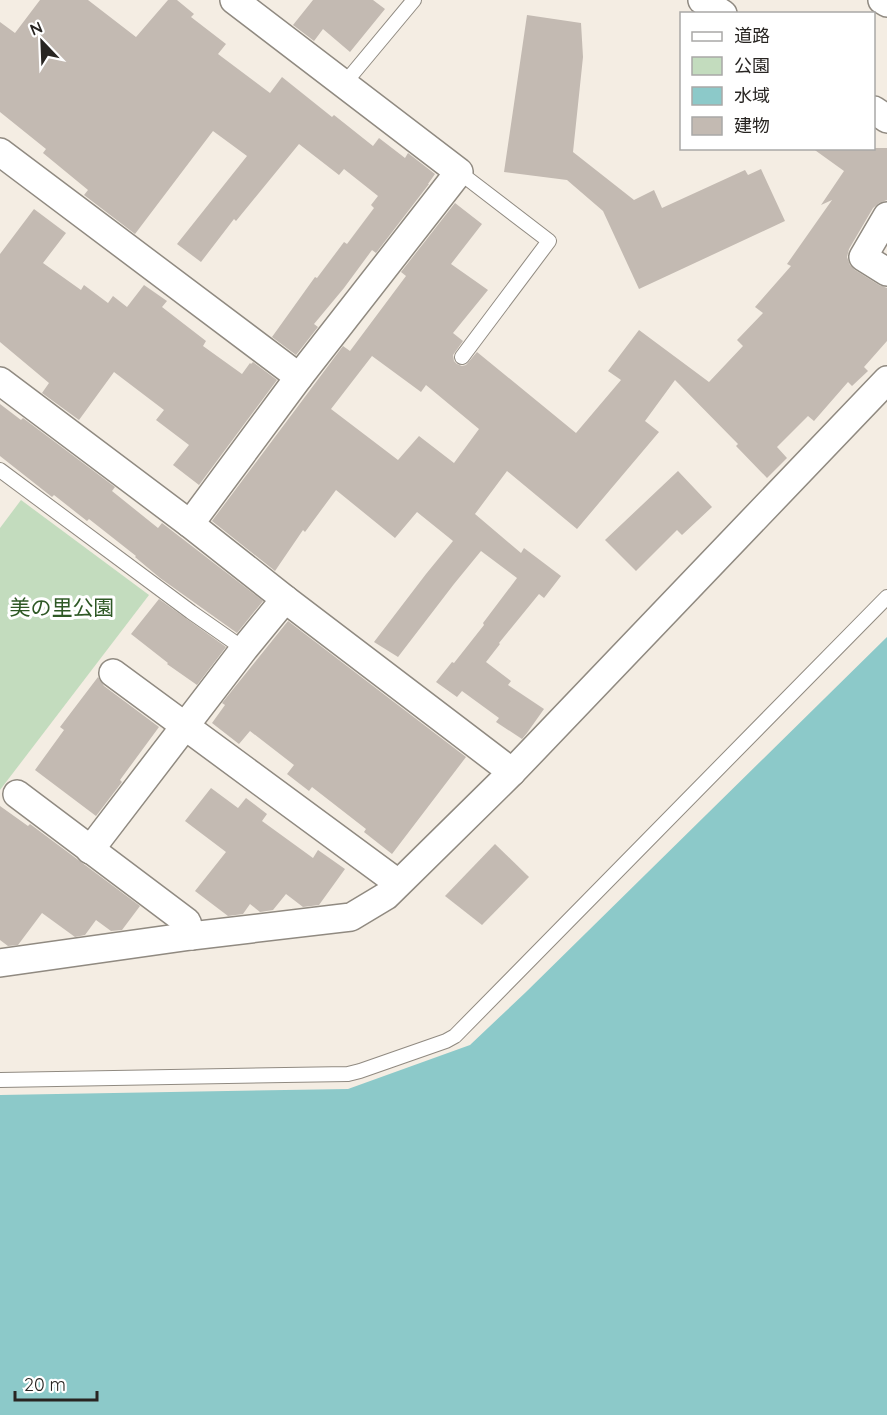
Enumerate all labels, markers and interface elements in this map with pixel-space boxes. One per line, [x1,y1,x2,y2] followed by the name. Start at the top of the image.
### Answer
[12,12,72,72] north arrow
[680,12,875,150] legend
[27,17,45,40] text: N
[734,24,770,47] text: 道路
[734,54,770,77] text: 公園
[734,84,770,107] text: 水域
[734,114,770,137] text: 建物
[10,594,115,620] park label: 美の里公園
[15,1364,98,1402] scale bar
[24,1373,66,1396] text: 20 m

